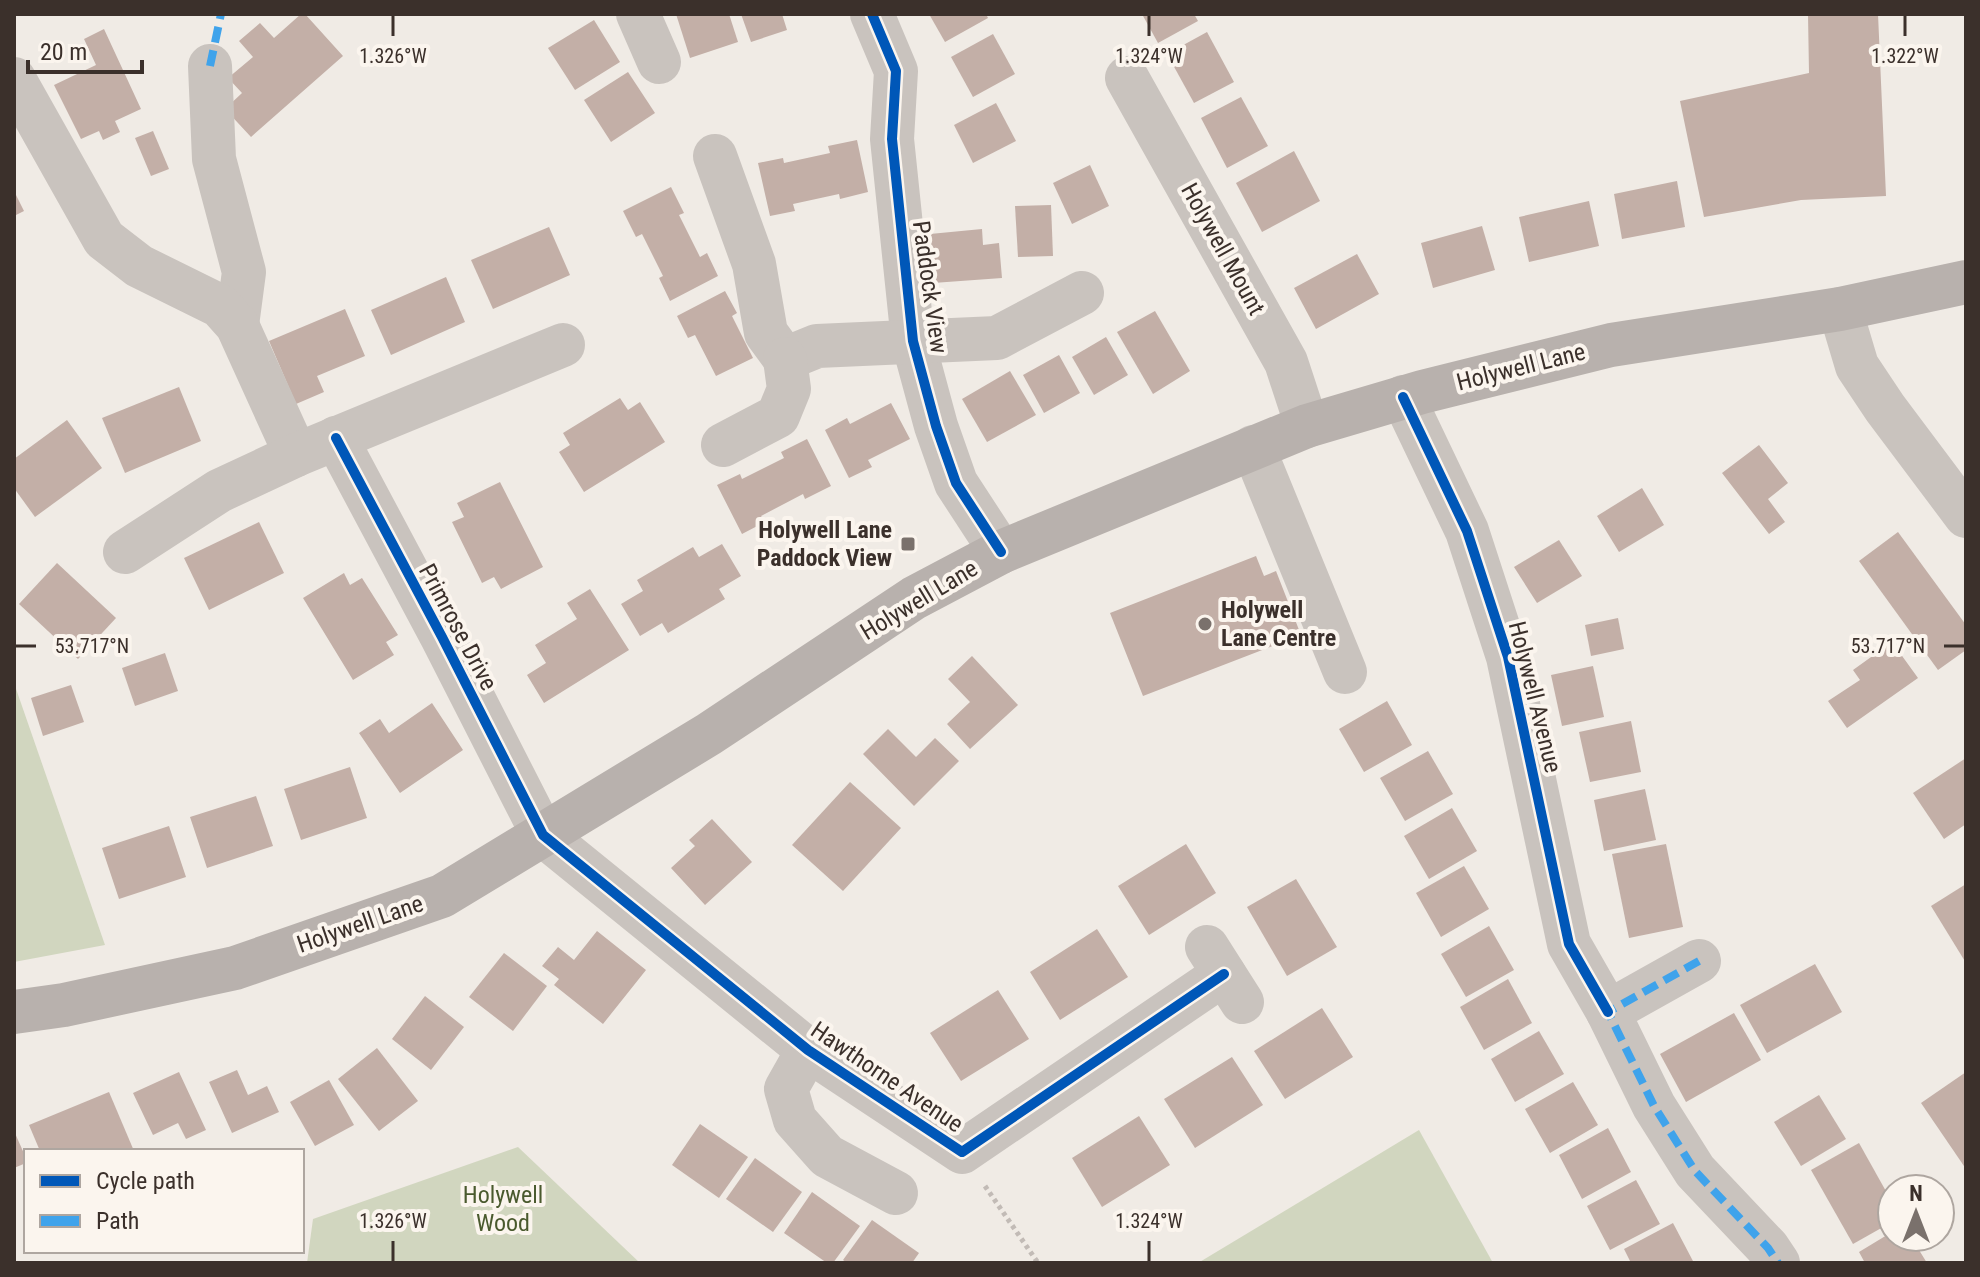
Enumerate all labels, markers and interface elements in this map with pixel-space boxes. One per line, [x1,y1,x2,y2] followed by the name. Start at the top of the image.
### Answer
[28,24,142,74] scale bar
[40,38,87,66] text: 20 m
[359,44,427,68] text: 1.326°W
[1115,44,1183,68] text: 1.324°W
[1871,44,1939,68] text: 1.322°W
[1175,178,1271,320] street label: Holywell Mount
[907,219,953,355] street label: Paddock View
[1454,337,1588,397] street label: Holywell Lane
[757,516,892,572] place label: Holywell Lane Paddock View
[899,535,917,553] marker: Holywell Lane Paddock View
[855,554,983,646] street label: Holywell Lane
[413,559,503,695] street label: Primrose Drive
[1221,596,1336,652] place label: Holywell Lane Centre
[1196,615,1214,633] marker: Holywell Lane Centre
[1503,618,1567,776] street label: Holywell Avenue
[55,634,129,658] text: 53.717°N
[1851,634,1925,658] text: 53.717°N
[293,889,427,959] street label: Holywell Lane
[806,1016,968,1138] street label: Hawthorne Avenue
[24,1149,304,1253] legend
[96,1167,195,1195] text: Cycle path
[1876,1173,1956,1253] north arrow
[463,1181,543,1237] park label: Holywell Wood
[1909,1181,1923,1206] text: N
[96,1207,139,1235] text: Path
[359,1209,427,1233] text: 1.326°W
[1115,1209,1183,1233] text: 1.324°W

